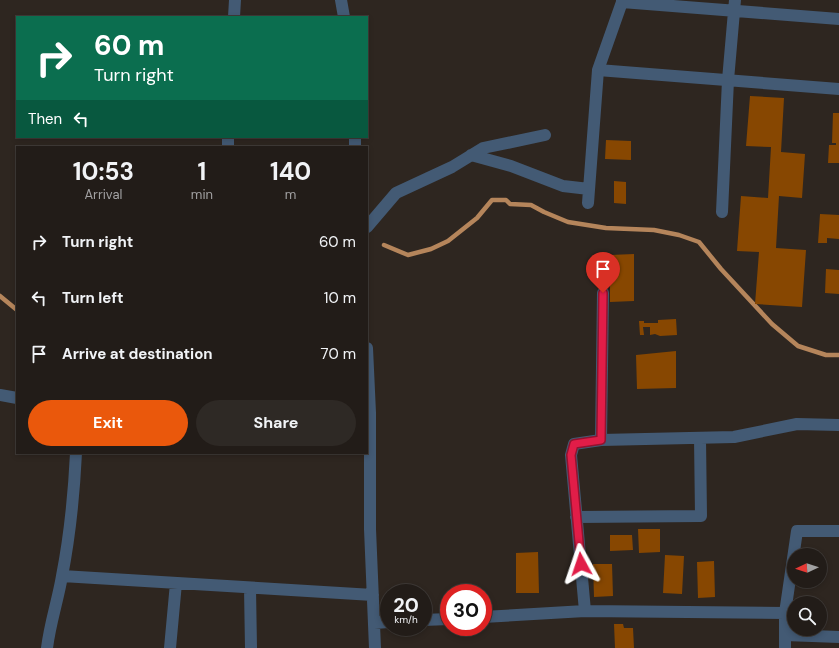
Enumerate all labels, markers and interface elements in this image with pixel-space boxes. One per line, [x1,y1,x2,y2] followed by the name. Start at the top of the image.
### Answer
[94,27,164,64] text: 60 m
[28,32,80,84] icon: right
[94,63,174,87] text: Turn right
[70,108,92,130] icon: left
[28,109,62,129] text: Then
[73,156,134,187] text: 10:53
[198,156,206,187] text: 1
[270,156,311,187] text: 140
[84,186,122,203] text: Arrival
[191,186,213,203] text: min
[285,186,296,203] text: m
[28,231,50,253] icon: right
[62,232,133,252] text: Turn right
[319,232,356,252] text: 60 m
[586,252,620,293] pin
[592,258,614,280] icon: arrive
[28,287,50,309] icon: left
[62,288,123,308] text: Turn left
[324,288,356,308] text: 10 m
[28,343,50,365] icon: arrive
[62,344,213,364] text: Arrive at destination
[321,344,356,364] text: 70 m
[28,400,188,446] button: Exit
[196,400,356,446] button: Share
[560,543,602,585] position arrow
[787,548,827,588] north arrow
[787,548,827,636] map controls
[440,584,492,636] speed limit sign: 30
[393,592,419,618] text: 20
[787,596,827,636] button: search
[394,613,418,626] text: km/h

